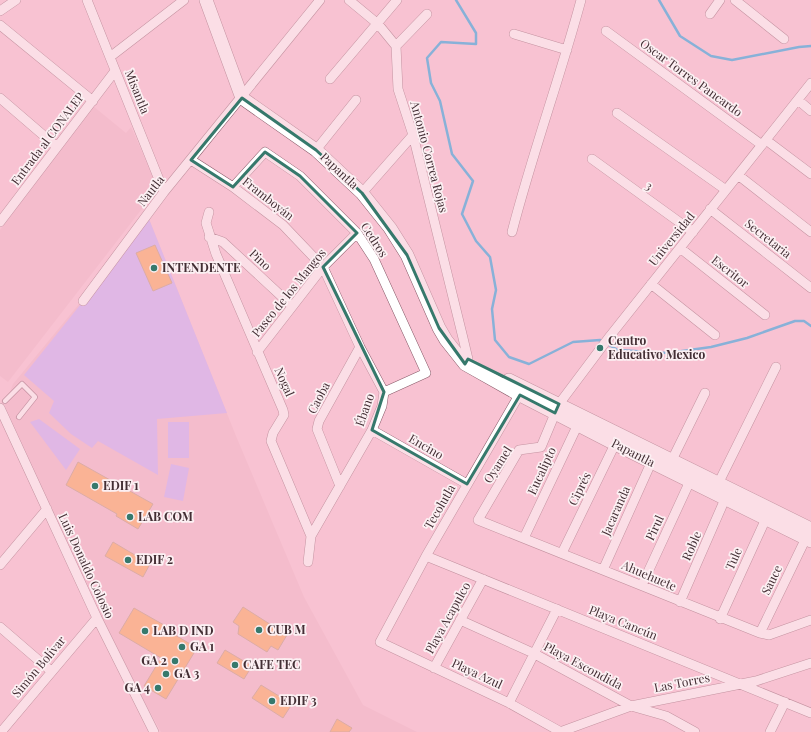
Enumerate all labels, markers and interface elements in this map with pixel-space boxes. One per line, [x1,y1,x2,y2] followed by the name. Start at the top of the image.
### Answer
[637,35,746,120] street label: Oscar Torres Pancardo
[122,67,154,116] street label: Misantla
[7,89,87,188] street label: Entrada al CONALEP
[407,98,453,214] street label: Antonio Correa Rojas
[317,148,362,192] street label: Papantla
[133,172,167,209] street label: Nautla
[240,173,298,223] street label: Framboyán
[643,177,656,193] street label: 3
[645,208,698,269] street label: Universidad
[742,215,795,261] street label: Secretaria
[358,219,392,260] street label: Cedros
[246,245,275,274] street label: Pino
[248,245,329,340] street label: Paseo de los Mangos
[709,252,753,291] street label: Escritor
[162,259,241,275] place label: INTENDENTE
[149,263,159,273] marker: INTENDENTE
[608,332,706,362] place label: Centro Educativo Mexico
[595,343,605,353] marker: Centro Educativo Mexico
[271,364,299,399] street label: Nogal
[303,379,333,416] street label: Caoba
[351,391,377,428] street label: Ébano
[406,430,447,463] street label: Encino
[609,434,658,470] street label: Papantla
[479,442,515,486] street label: Oyamel
[523,444,559,497] street label: Eucalipto
[564,469,594,508] street label: Ciprés
[103,477,139,493] place label: EDIF 1
[90,481,100,491] marker: EDIF 1
[420,481,458,532] street label: Tecolutla
[597,483,633,539] street label: Jacaranda
[138,508,193,524] place label: LAB COM
[56,510,118,621] street label: Luis Donaldo Colosio
[125,512,135,522] marker: LAB COM
[641,512,667,543] street label: Pirul
[678,528,705,563] street label: Roble
[721,545,745,572] street label: Tule
[136,551,173,567] place label: EDIF 2
[123,555,133,565] marker: EDIF 2
[619,556,679,594] street label: Ahuehuete
[757,562,785,597] street label: Sauce
[421,578,474,656] street label: Playa Acapulco
[587,601,660,643] street label: Playa Cancún
[267,621,306,637] place label: CUB M
[153,622,214,638] place label: LAB D IND
[254,625,264,635] marker: CUB M
[140,626,150,636] marker: LAB D IND
[8,632,69,700] street label: Simón Bolívar
[190,638,215,654] place label: GA 1
[541,638,626,693] street label: Playa Escondida
[177,642,187,652] marker: GA 1
[141,652,167,668] place label: GA 2
[449,654,506,692] street label: Playa Azul
[170,656,180,666] marker: GA 2
[243,656,301,672] place label: CAFE TEC
[230,660,240,670] marker: CAFE TEC
[174,665,199,681] place label: GA 3
[161,669,171,679] marker: GA 3
[653,669,711,695] street label: Las Torres
[124,679,150,695] place label: GA 4
[153,683,163,693] marker: GA 4
[280,692,317,708] place label: EDIF 3
[267,696,277,706] marker: EDIF 3

